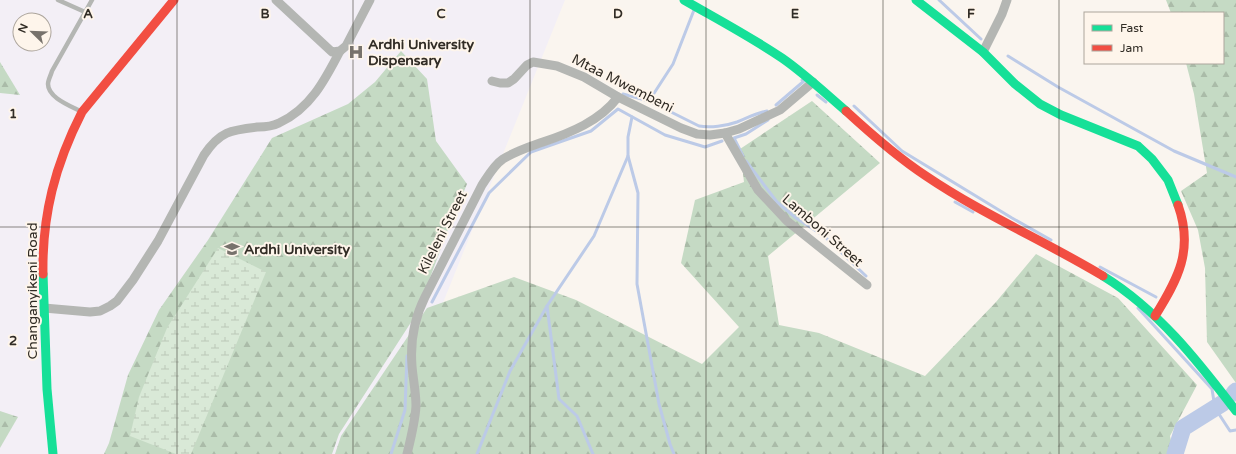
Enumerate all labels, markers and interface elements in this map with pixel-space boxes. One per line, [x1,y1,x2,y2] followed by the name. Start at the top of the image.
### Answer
[83,6,93,22] text: A
[260,6,270,22] text: B
[436,6,446,22] text: C
[613,6,623,22] text: D
[791,6,799,22] text: E
[967,6,975,22] text: F
[12,12,52,52] north arrow
[1084,12,1224,64] legend
[1120,21,1144,35] text: Fast
[16,22,31,35] text: N
[368,36,474,69] place label: Ardhi University Dispensary
[1120,41,1143,55] text: Jam
[347,43,365,61] hospital icon: Ardhi University Dispensary
[569,50,677,116] street label: Mtaa Mwembeni
[9,106,17,122] text: 1
[414,187,471,277] street label: Kileleni Street
[779,191,867,271] street label: Lamboni Street
[24,222,41,360] street label: Changanyikeni Road
[223,240,241,258] school or university icon: Ardhi University
[244,241,350,258] place label: Ardhi University
[9,333,17,349] text: 2

